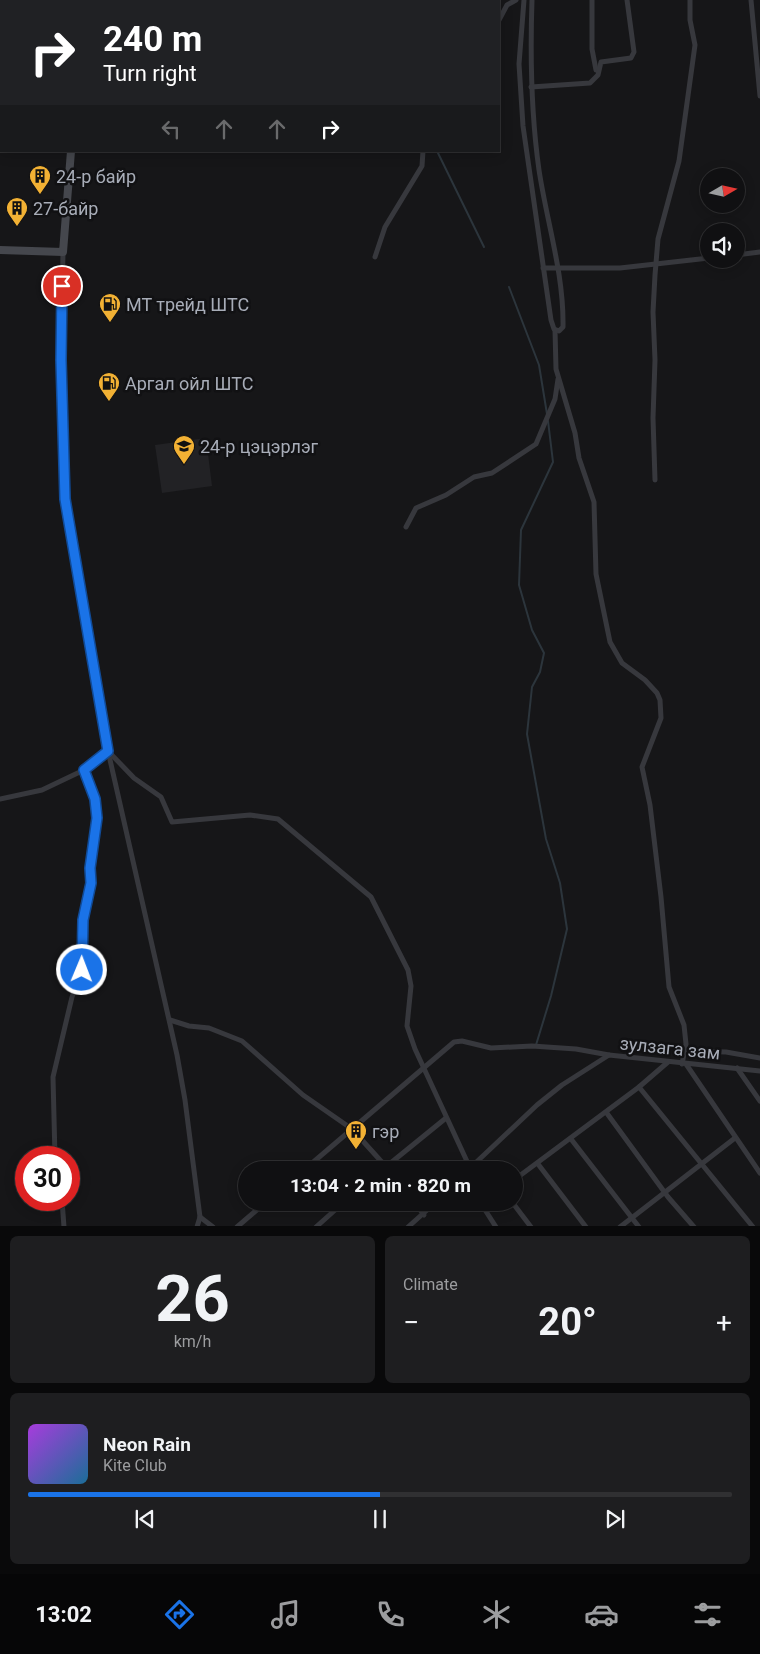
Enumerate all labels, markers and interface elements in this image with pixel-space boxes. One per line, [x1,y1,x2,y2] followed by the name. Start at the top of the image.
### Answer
[103,19,202,60] text: 240 m
[20,20,85,85] icon: right
[103,61,197,86] text: Turn right
[157,115,185,143] icon: left
[210,115,238,143] icon: ahead
[263,115,291,143] icon: ahead
[316,115,344,143] icon: right
[28,164,52,195] building icon: 24-р байр
[56,166,136,187] place label: 24-р байр
[700,168,745,212] north arrow
[700,168,745,268] map controls
[5,196,29,227] building icon: 27-байр
[33,198,98,219] place label: 27-байр
[700,223,745,268] button: sound
[41,265,83,307] pin
[48,272,76,300] icon: arrive
[98,292,122,323] fuel station icon: МТ трейд ШТС
[126,294,249,315] place label: МТ трейд ШТС
[97,371,121,402] fuel station icon: Аргал ойл ШТС
[125,373,254,394] place label: Аргал ойл ШТС
[172,434,196,465] school or university icon: 24-р цэцэрлэг
[200,436,319,457] place label: 24-р цэцэрлэг
[55,943,107,995] position arrow
[619,1032,721,1064] street label: зулзага зам
[344,1119,368,1150] building icon: гэр
[372,1121,399,1142] place label: гэр
[15,1146,80,1211] speed limit sign: 30
[290,1174,471,1197] text: 13:04 · 2 min · 820 m
[155,1261,230,1337] text: 26
[403,1275,458,1294] text: Climate
[538,1300,597,1344] text: 20°
[403,1306,419,1339] text: −
[716,1306,732,1339] text: +
[174,1332,211,1351] text: km/h
[103,1433,191,1456] text: Neon Rain
[103,1456,167,1475] text: Kite Club
[131,1505,159,1533] icon: previous
[366,1505,394,1533] icon: pause
[601,1505,629,1533] icon: next
[162,1597,197,1632] icon: directions
[268,1597,303,1632] icon: music
[373,1597,408,1632] icon: phone
[479,1597,514,1632] icon: climate
[584,1597,619,1632] icon: car
[690,1597,725,1632] icon: filters
[35,1602,92,1627] text: 13:02

